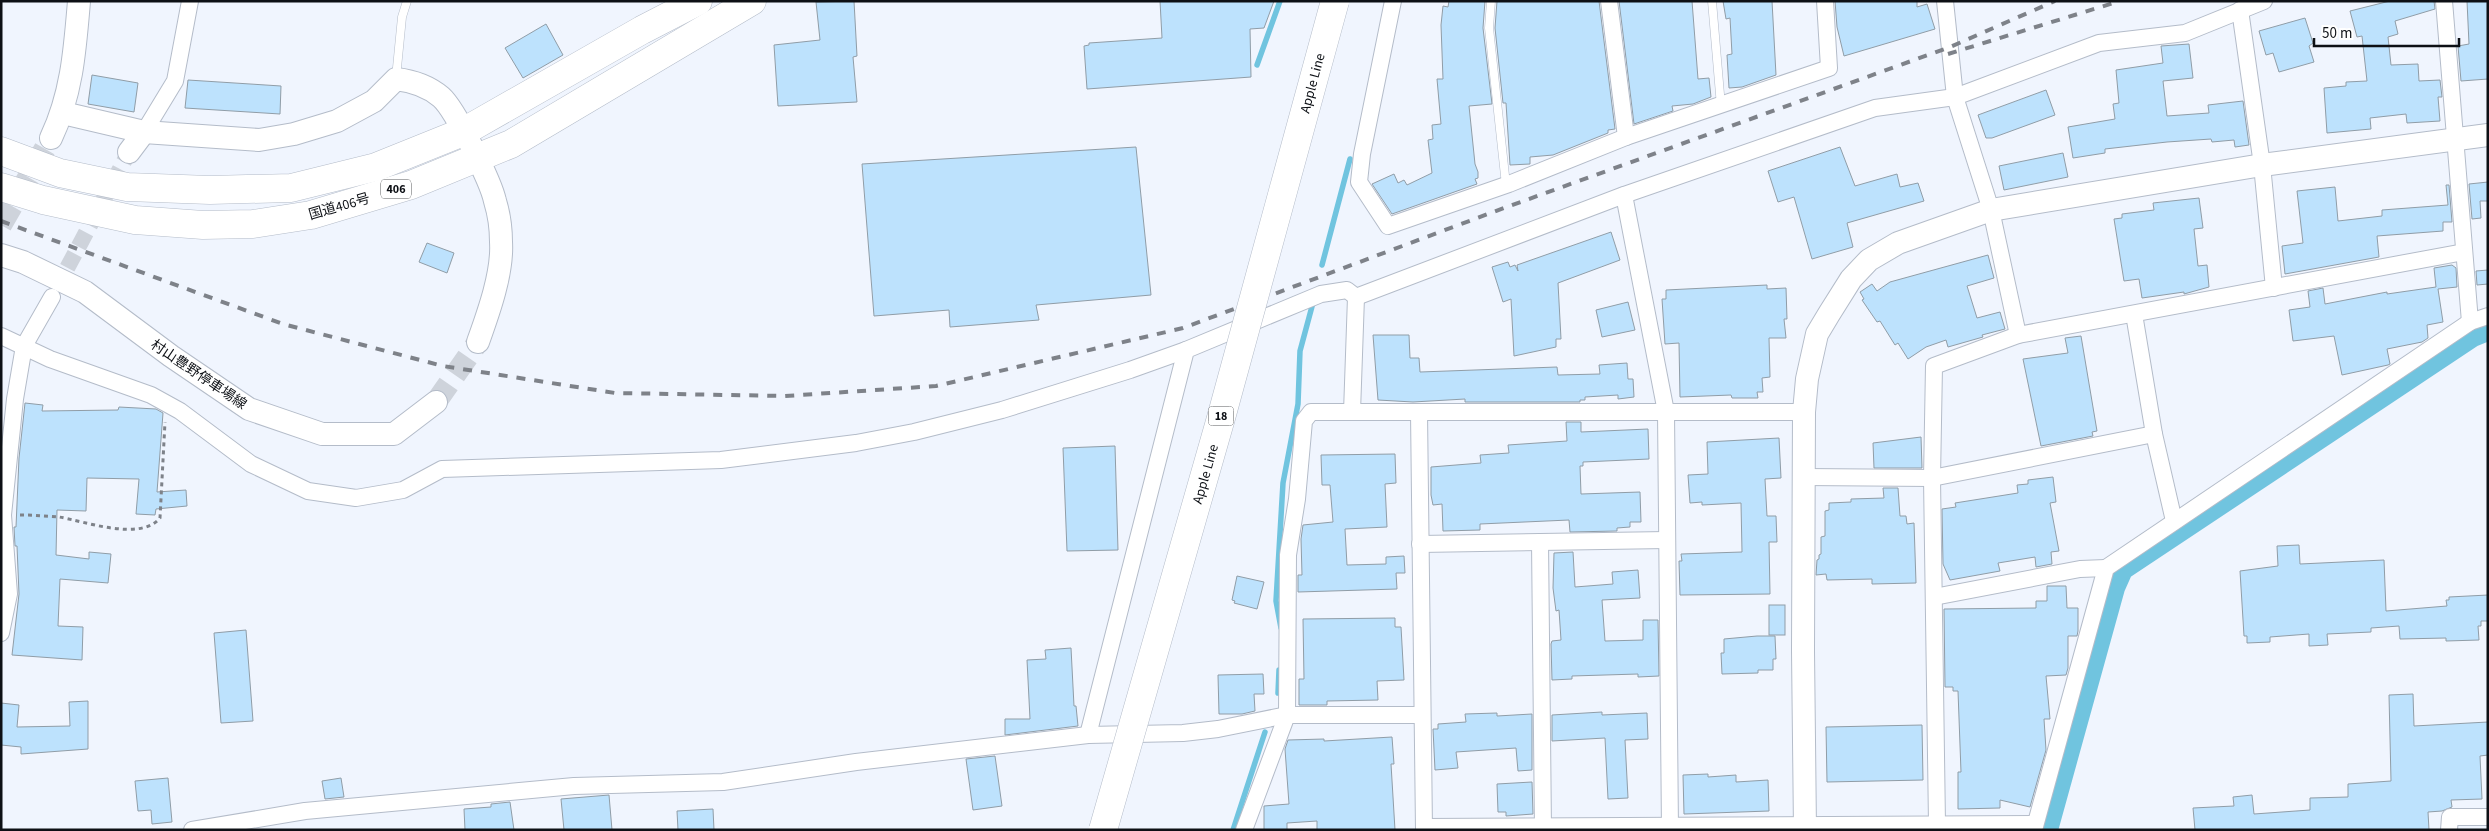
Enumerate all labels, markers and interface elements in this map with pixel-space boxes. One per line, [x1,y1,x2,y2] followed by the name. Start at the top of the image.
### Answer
[2314,15,2459,47] scale bar
[2322,23,2352,44] text: 50 m
[1295,51,1331,115] street label: Apple Line
[381,180,411,198] road number: 406
[306,189,372,225] street label: 国道406号
[146,335,250,414] street label: 村山豊野停車場線
[1208,406,1234,426] road number: 18
[1188,442,1224,507] street label: Apple Line

